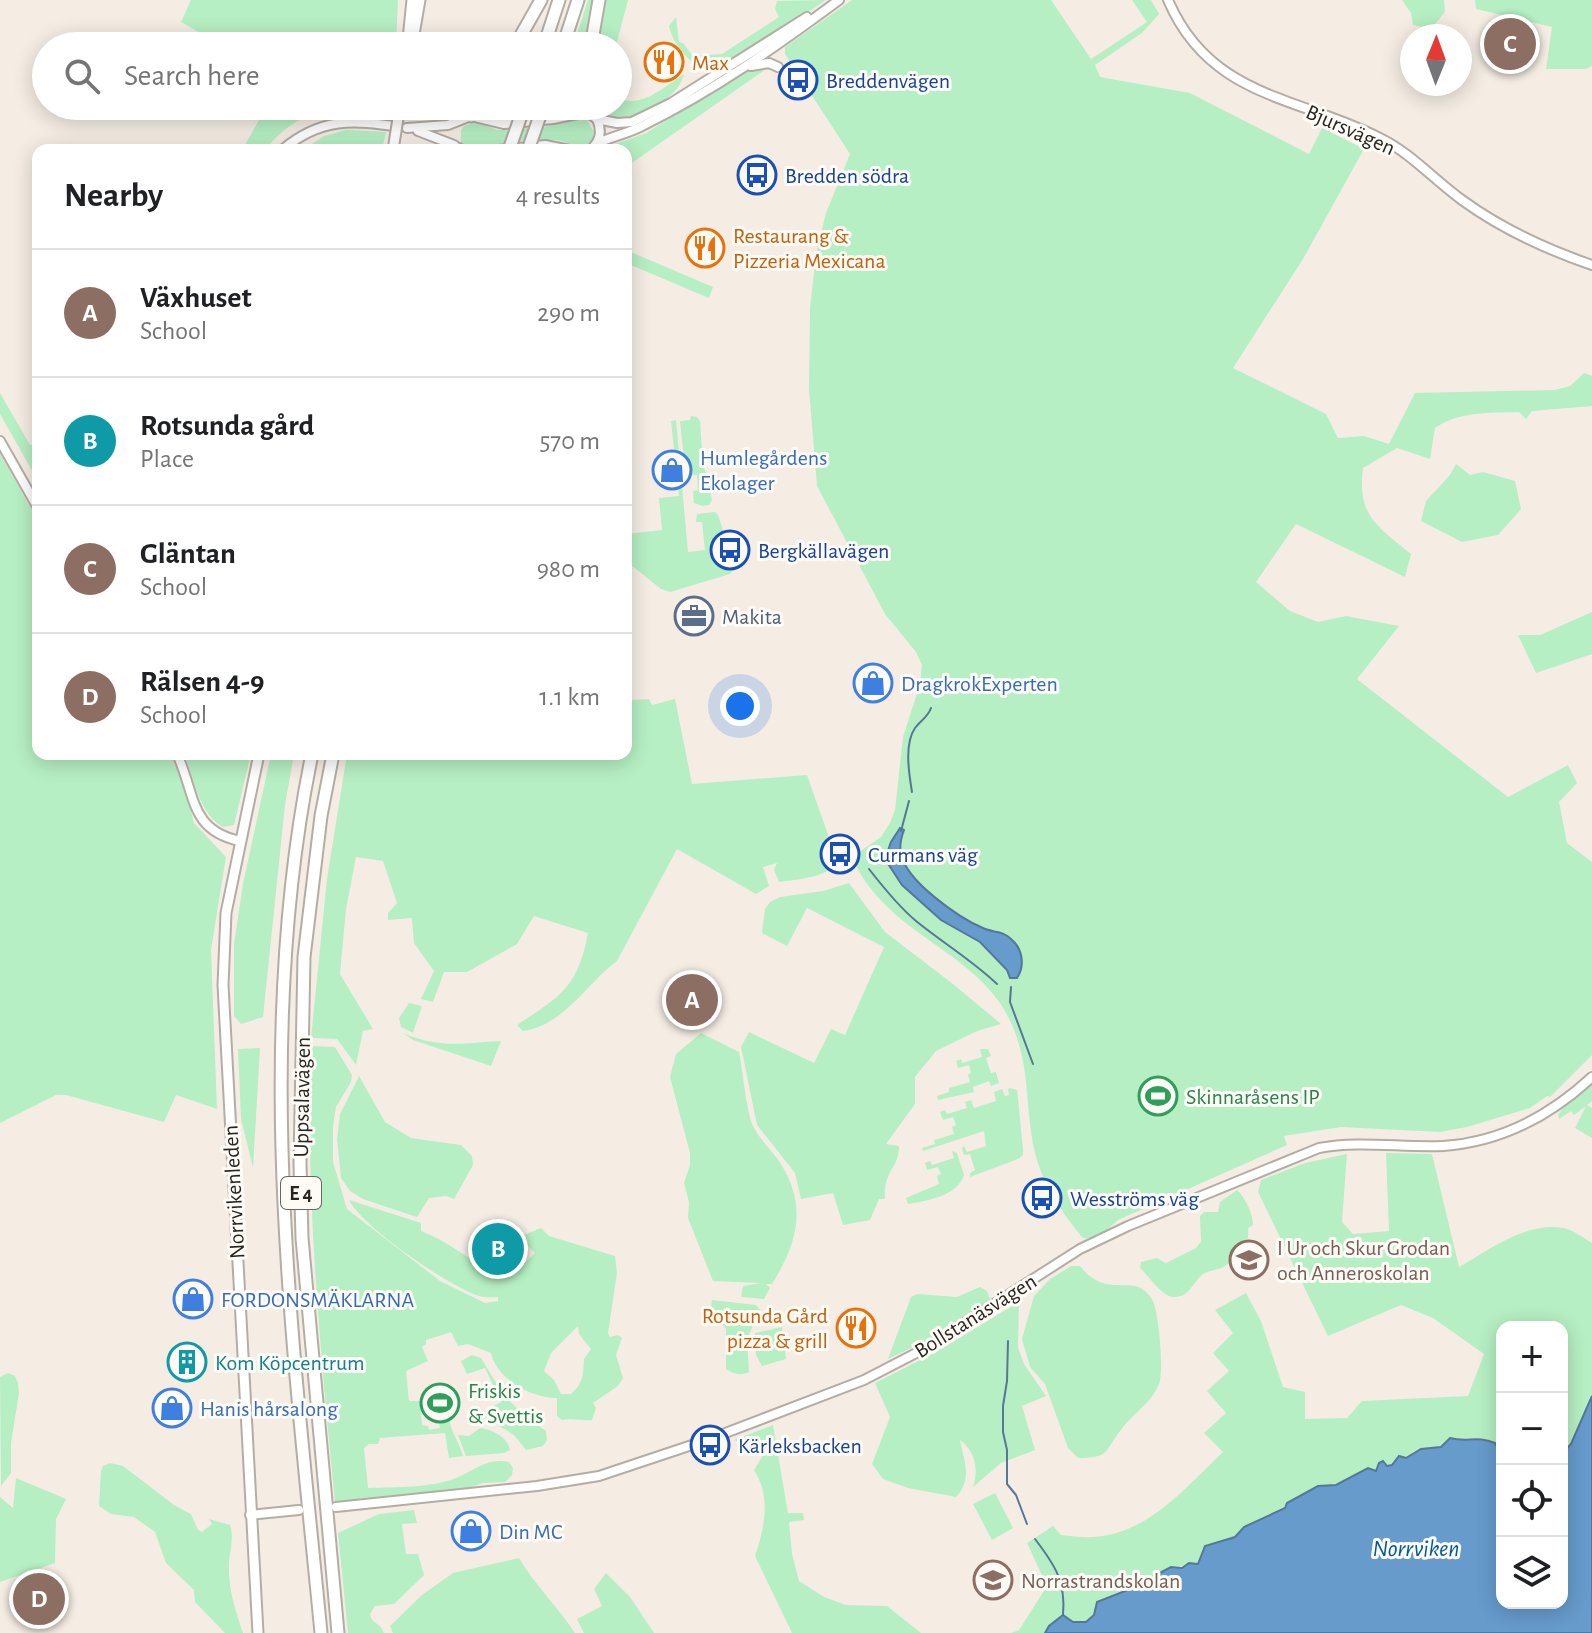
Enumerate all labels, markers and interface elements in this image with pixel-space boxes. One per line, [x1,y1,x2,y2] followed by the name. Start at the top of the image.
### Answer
[1484,14,1536,74] pin: C
[1400,24,1472,96] north arrow
[32,32,632,120] search box
[643,41,685,83] restaurant icon: Max
[692,52,729,74] place label: Max
[60,54,104,98] icon: search
[777,59,819,101] bus stop icon: Breddenvägen
[124,61,260,91] text: Search here
[826,70,950,92] place label: Breddenvägen
[1303,101,1399,159] street label: Bjursvägen
[736,154,778,196] bus stop icon: Bredden södra
[785,165,909,187] place label: Bredden södra
[64,179,163,213] text: Nearby
[516,183,600,209] text: 4 results
[733,225,886,272] place label: Restaurang & Pizzeria Mexicana
[684,227,726,269] restaurant icon: Restaurang & Pizzeria Mexicana
[140,283,252,313] text: Växhuset
[82,300,98,326] text: A
[537,300,600,326] text: 290 m
[140,318,207,344] text: School
[140,411,314,441] text: Rotsunda gård
[82,428,98,454] text: B
[539,428,600,454] text: 570 m
[140,446,194,472] text: Place
[700,447,827,494] place label: Humlegårdens Ekolager
[651,449,693,491] shop icon: Humlegårdens Ekolager
[709,529,751,571] bus stop icon: Bergkällavägen
[140,539,236,569] text: Gläntan
[758,540,889,562] place label: Bergkällavägen
[83,556,97,582] text: C
[537,556,600,582] text: 980 m
[140,574,207,600] text: School
[673,595,715,637] office icon: Makita
[722,606,782,628] place label: Makita
[852,662,894,704] shop icon: DragkrokExperten
[140,667,264,697] text: Rälsen 4-9
[901,673,1058,695] place label: DragkrokExperten
[81,684,99,710] text: D
[539,684,600,710] text: 1.1 km
[720,686,760,726] your location
[140,702,207,728] text: School
[819,833,861,875] bus stop icon: Curmans väg
[868,844,978,866] place label: Curmans väg
[666,970,718,1030] pin: A
[290,1036,314,1158] street label: Uppsalavägen
[1137,1075,1179,1117] sports icon: Skinnaråsens IP
[1186,1086,1320,1108] place label: Skinnaråsens IP
[220,1125,248,1259] street label: Norrvikenleden
[281,1177,321,1209] road number: E 4
[1021,1177,1063,1219] bus stop icon: Wesströms väg
[1070,1188,1199,1210] place label: Wesströms väg
[472,1219,524,1279] pin: B
[1277,1237,1450,1284] place label: I Ur och Skur Grodan och Anneroskolan
[1228,1239,1270,1281] school or university icon: I Ur och Skur Grodan och Anneroskolan
[911,1270,1040,1362] street label: Bollstanäsvägen
[172,1278,214,1320] shop icon: FORDONSMÄKLARNA
[221,1289,415,1311] place label: FORDONSMÄKLARNA
[702,1305,828,1352] place label: Rotsunda Gård pizza & grill
[835,1307,877,1349] restaurant icon: Rotsunda Gård pizza & grill
[1496,1321,1568,1609] map controls
[1496,1321,1568,1393] button: +
[166,1341,208,1383] building icon: Kom Köpcentrum
[215,1352,365,1374] place label: Kom Köpcentrum
[468,1380,543,1427] place label: Friskis & Svettis
[419,1382,461,1424] sports icon: Friskis & Svettis
[151,1387,193,1429] shop icon: Hanis hårsalong
[1496,1393,1568,1465] button: −
[200,1398,338,1420] place label: Hanis hårsalong
[689,1424,731,1466] bus stop icon: Kärleksbacken
[738,1435,862,1457] place label: Kärleksbacken
[1496,1465,1568,1537] button: locate
[450,1510,492,1552] shop icon: Din MC
[499,1521,562,1543] place label: Din MC
[1372,1537,1460,1561] water label: Norrviken
[1496,1537,1568,1609] button: layers
[972,1559,1014,1601] school or university icon: Norrastrandskolan
[13,1569,65,1629] pin: D
[1021,1570,1180,1592] place label: Norrastrandskolan

